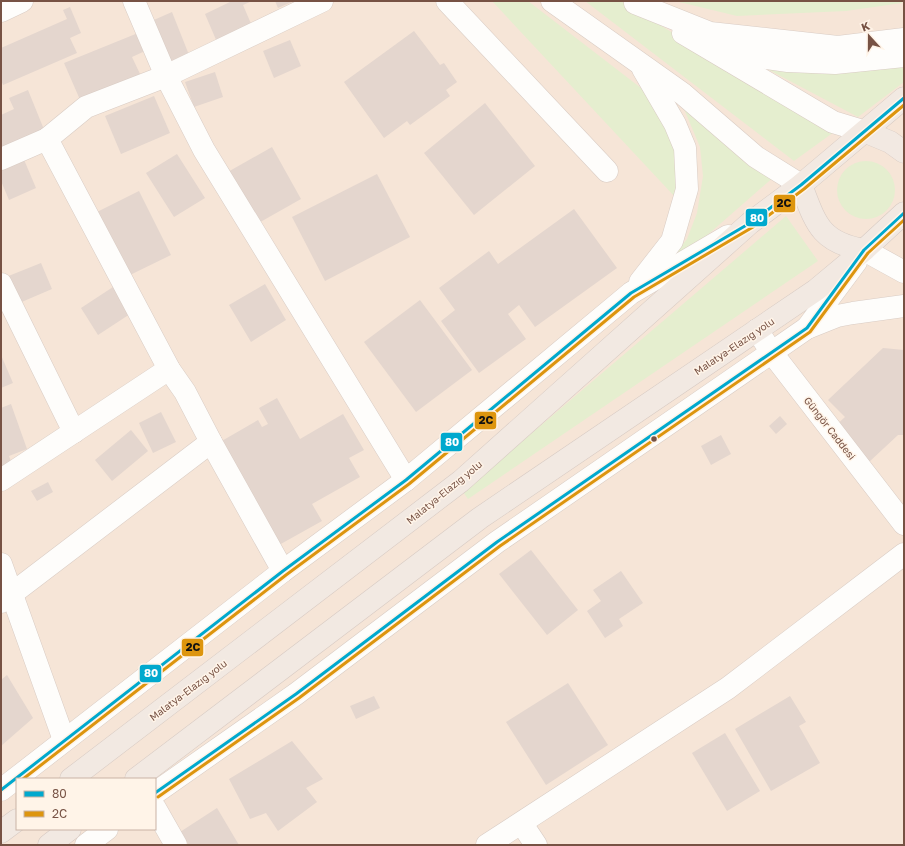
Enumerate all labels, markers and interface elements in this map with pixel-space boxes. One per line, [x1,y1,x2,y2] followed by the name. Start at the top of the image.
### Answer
[849,16,889,56] north arrow
[859,19,871,34] text: K
[773,194,796,213] line badge: 2C
[777,196,791,209] text: 2C
[745,208,768,227] line badge: 80
[750,211,764,224] text: 80
[692,315,776,377] street label: Malatya-Elazığ yolu
[802,394,858,462] street label: Güngör Caddesi
[474,411,497,430] line badge: 2C
[479,413,493,426] text: 2C
[440,432,463,452] line badge: 80
[649,434,659,444] unlabelled marker
[445,435,459,448] text: 80
[404,458,484,526] street label: Malatya-Elazığ yolu
[181,638,204,657] line badge: 2C
[186,640,200,653] text: 2C
[147,657,229,723] street label: Malatya-Elazığ yolu
[139,664,162,683] line badge: 80
[144,666,158,679] text: 80
[16,778,156,830] legend
[52,786,67,801] text: 80
[52,806,67,821] text: 2C

